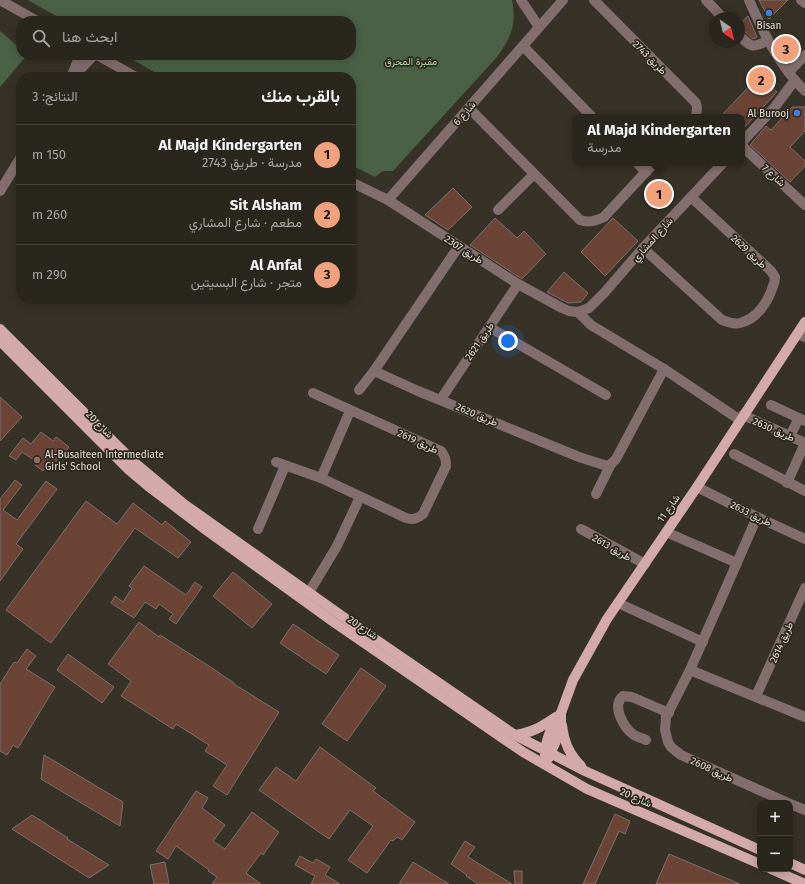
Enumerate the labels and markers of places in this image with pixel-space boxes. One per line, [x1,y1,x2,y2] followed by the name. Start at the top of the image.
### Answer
[764,8,774,18] marker: Bisan
[757,20,781,32] place label: Bisan
[773,34,799,64] pin: 3
[748,65,774,95] pin: 2
[748,108,789,120] place label: Al Burooj
[792,108,802,118] marker: Al Burooj
[646,179,672,209] pin: 1
[45,449,164,473] place label: Al-Busaiteen Intermediate Girls' School
[32,455,42,465] marker: Al-Busaiteen Intermediate Girls' School

